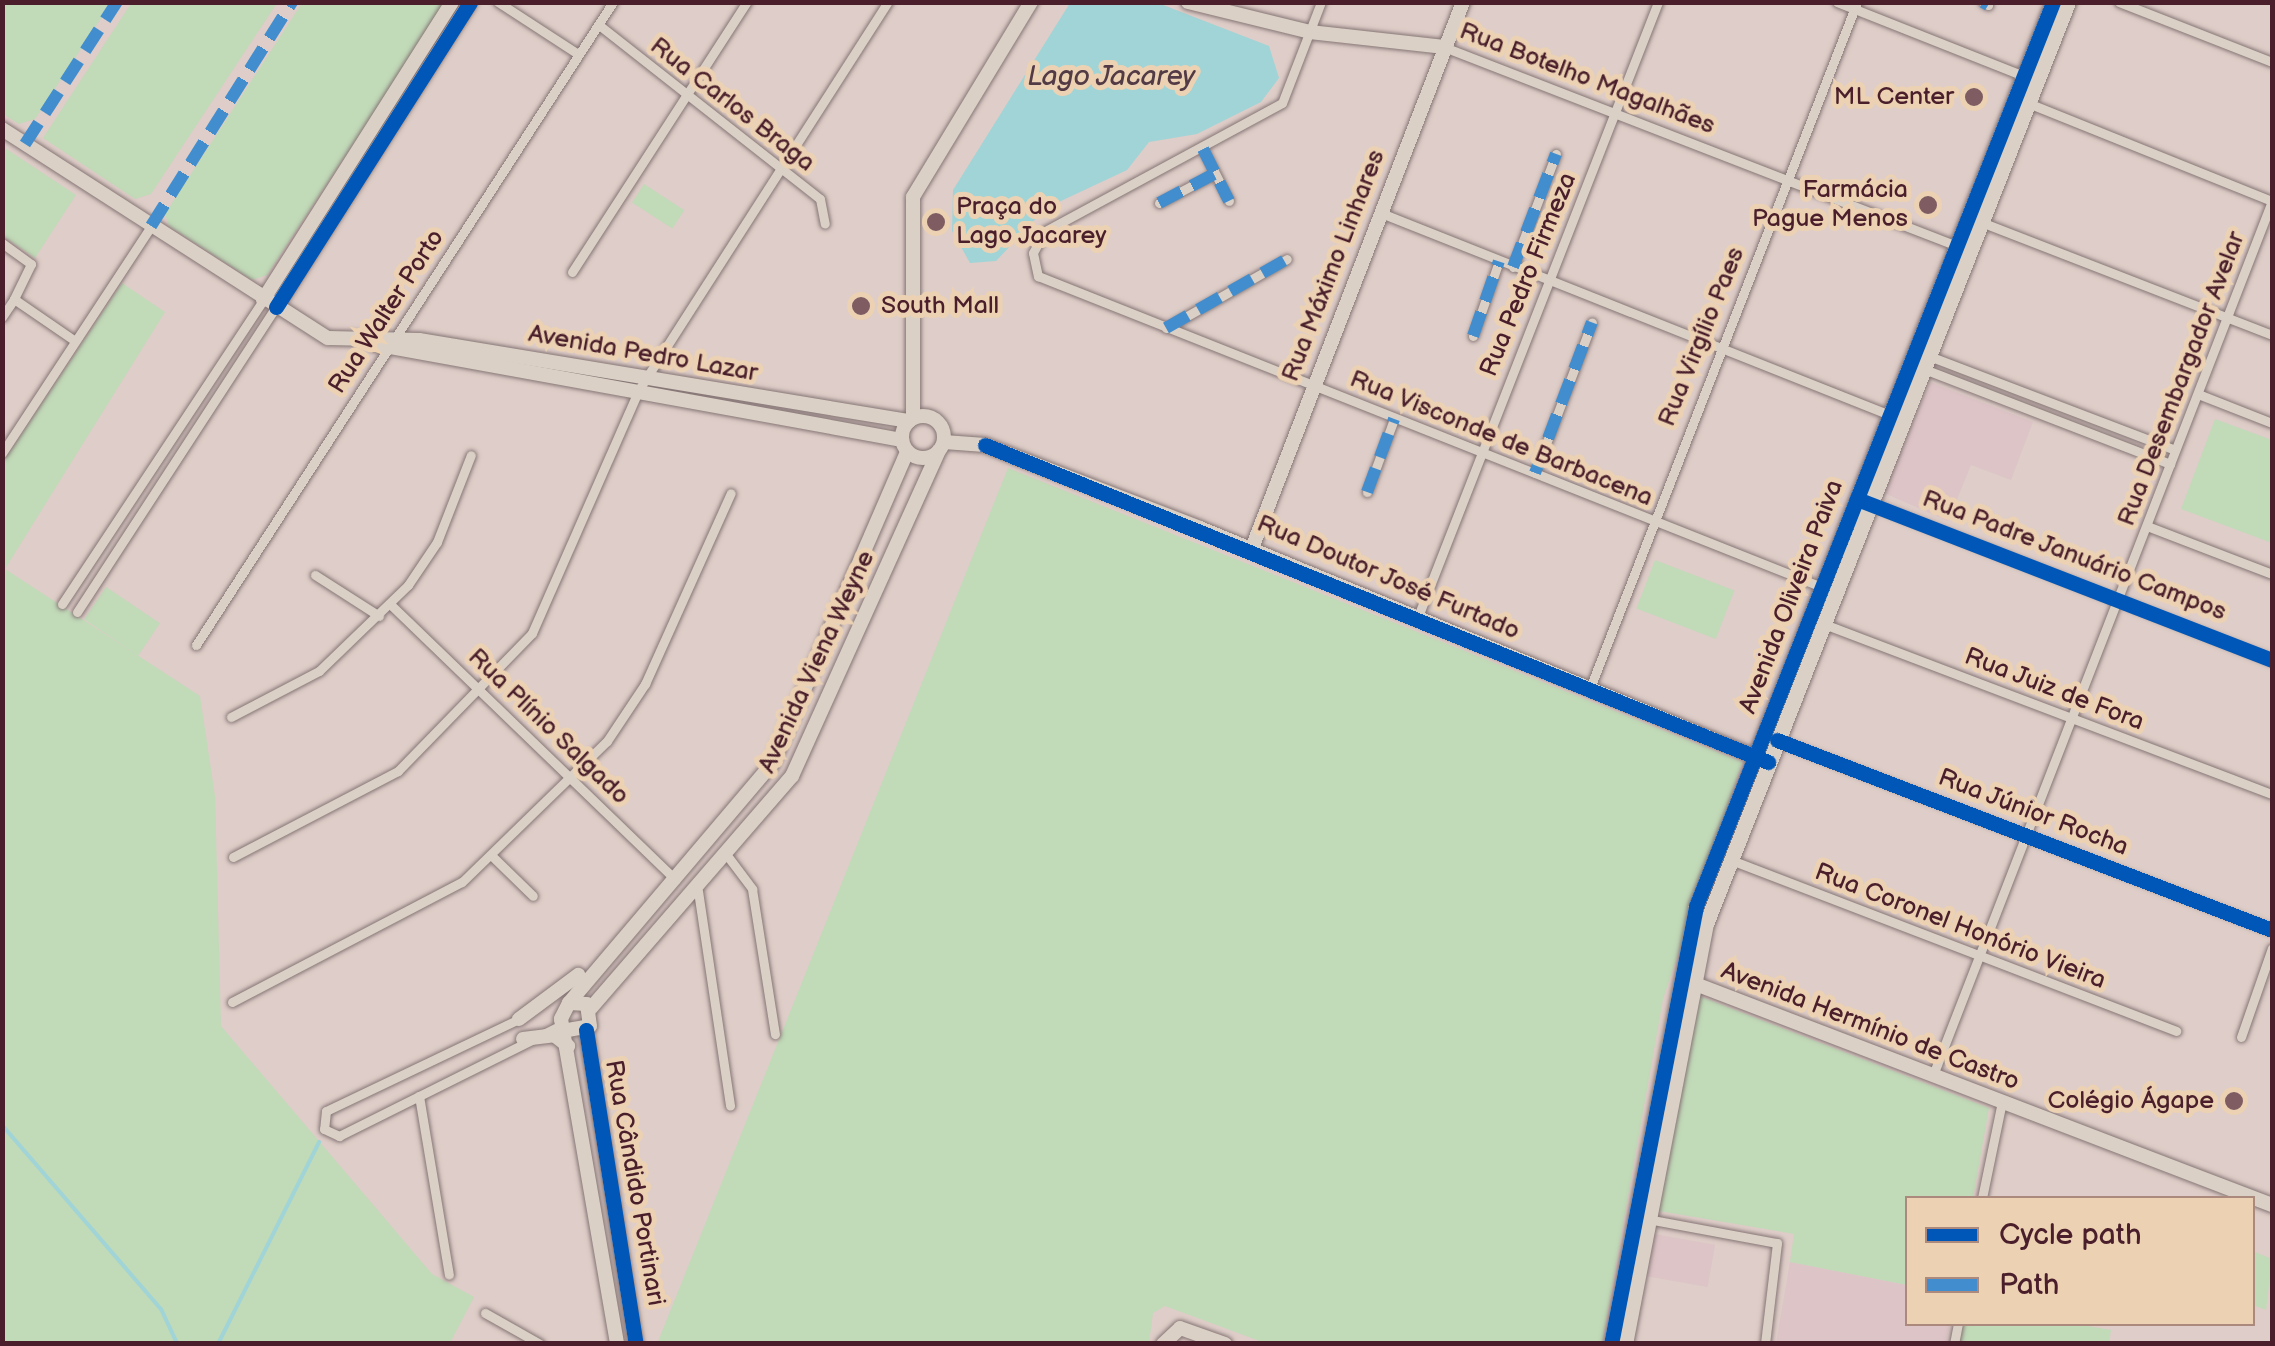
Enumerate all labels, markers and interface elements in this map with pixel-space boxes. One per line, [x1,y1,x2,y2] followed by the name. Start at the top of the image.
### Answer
[1455,16,1719,142] street label: Rua Botelho Magalhães
[644,31,820,179] street label: Rua Carlos Braga
[1026,60,1196,94] water label: Lago Jacarey
[1834,82,1954,112] place label: ML Center
[1963,86,1985,108] marker: ML Center
[1276,146,1392,386] street label: Rua Máximo Linhares
[1474,169,1584,381] street label: Rua Pedro Firmeza
[1752,176,1908,235] place label: Farmácia Pague Menos
[956,193,1108,252] place label: Praça do Lago Jacarey
[1917,194,1939,216] marker: Farmácia Pague Menos
[925,211,947,233] marker: Praça do Lago Jacarey
[323,224,451,400] street label: Rua Walter Porto
[2112,228,2252,530] street label: Rua Desembargador Avelar
[1652,243,1752,431] street label: Rua Virgílio Paes
[881,291,999,321] place label: South Mall
[850,295,872,317] marker: South Mall
[526,319,760,389] street label: Avenida Pedro Lazar
[1345,364,1657,514] street label: Rua Visconde de Barbacena
[1734,476,1850,718] street label: Avenida Oliveira Paiva
[1917,484,2231,628] street label: Rua Padre Januário Campos
[1252,509,1524,647] street label: Rua Doutor José Furtado
[752,545,882,779] street label: Avenida Viena Weyne
[461,642,635,812] street label: Rua Plínio Salgado
[1959,642,2149,738] street label: Rua Juiz de Fora
[1933,763,2133,863] street label: Rua Júnior Rocha
[1810,857,2110,997] street label: Rua Coronel Honório Vieira
[1717,956,2023,1098] street label: Avenida Hermínio de Castro
[598,1058,670,1308] street label: Rua Cândido Portinari
[2047,1086,2214,1116] place label: Colégio Ágape
[2223,1090,2245,1112] marker: Colégio Ágape
[1905,1196,2255,1326] legend
[1999,1217,2142,1253] text: Cycle path
[1999,1267,2059,1303] text: Path

